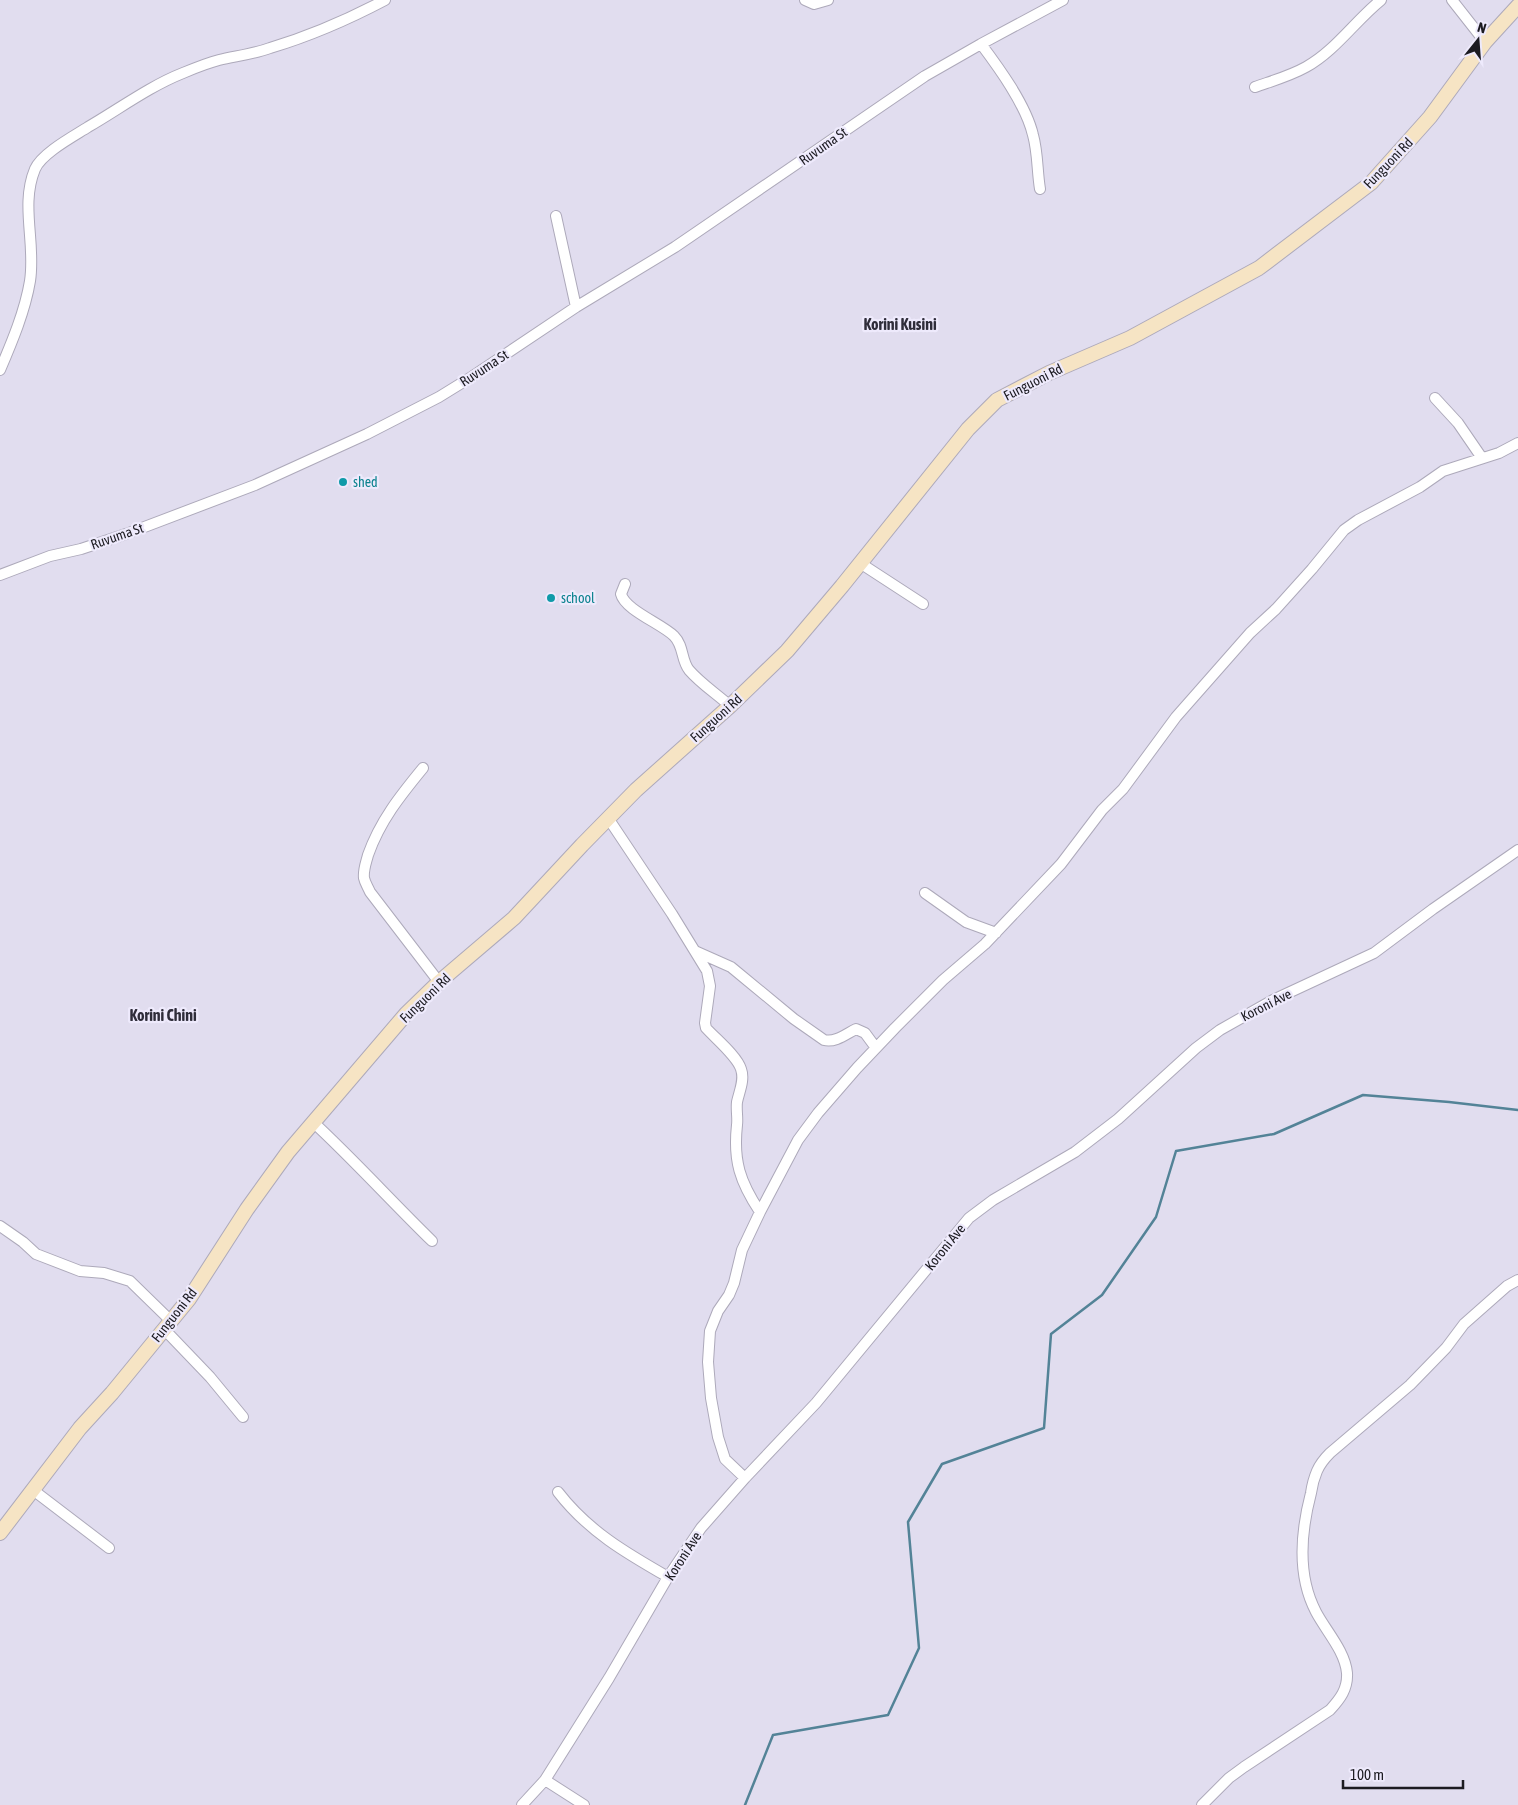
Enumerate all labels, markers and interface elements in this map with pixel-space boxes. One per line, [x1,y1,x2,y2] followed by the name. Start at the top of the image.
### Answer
[1453,15,1503,65] north arrow
[1476,19,1488,36] text: N
[796,124,850,168] street label: Ruvuma St
[1360,134,1416,192] street label: Funguoni Rd
[863,315,937,333] district label: Korini Kusini
[457,346,511,390] street label: Ruvuma St
[1001,360,1065,404] street label: Funguoni Rd
[353,474,378,490] place label: shed
[337,476,349,488] marker: shed
[89,520,145,552] street label: Ruvuma St
[561,590,595,606] place label: school
[545,592,557,604] marker: school
[687,691,745,745] street label: Funguoni Rd
[396,970,454,1026] street label: Funguoni Rd
[1238,985,1294,1025] street label: Koroni Ave
[129,1006,197,1024] district label: Korini Chini
[922,1221,968,1273] street label: Koroni Ave
[148,1285,200,1345] street label: Funguoni Rd
[661,1529,705,1583] street label: Koroni Ave
[1343,1758,1463,1790] scale bar
[1350,1766,1384,1783] text: 100 m

